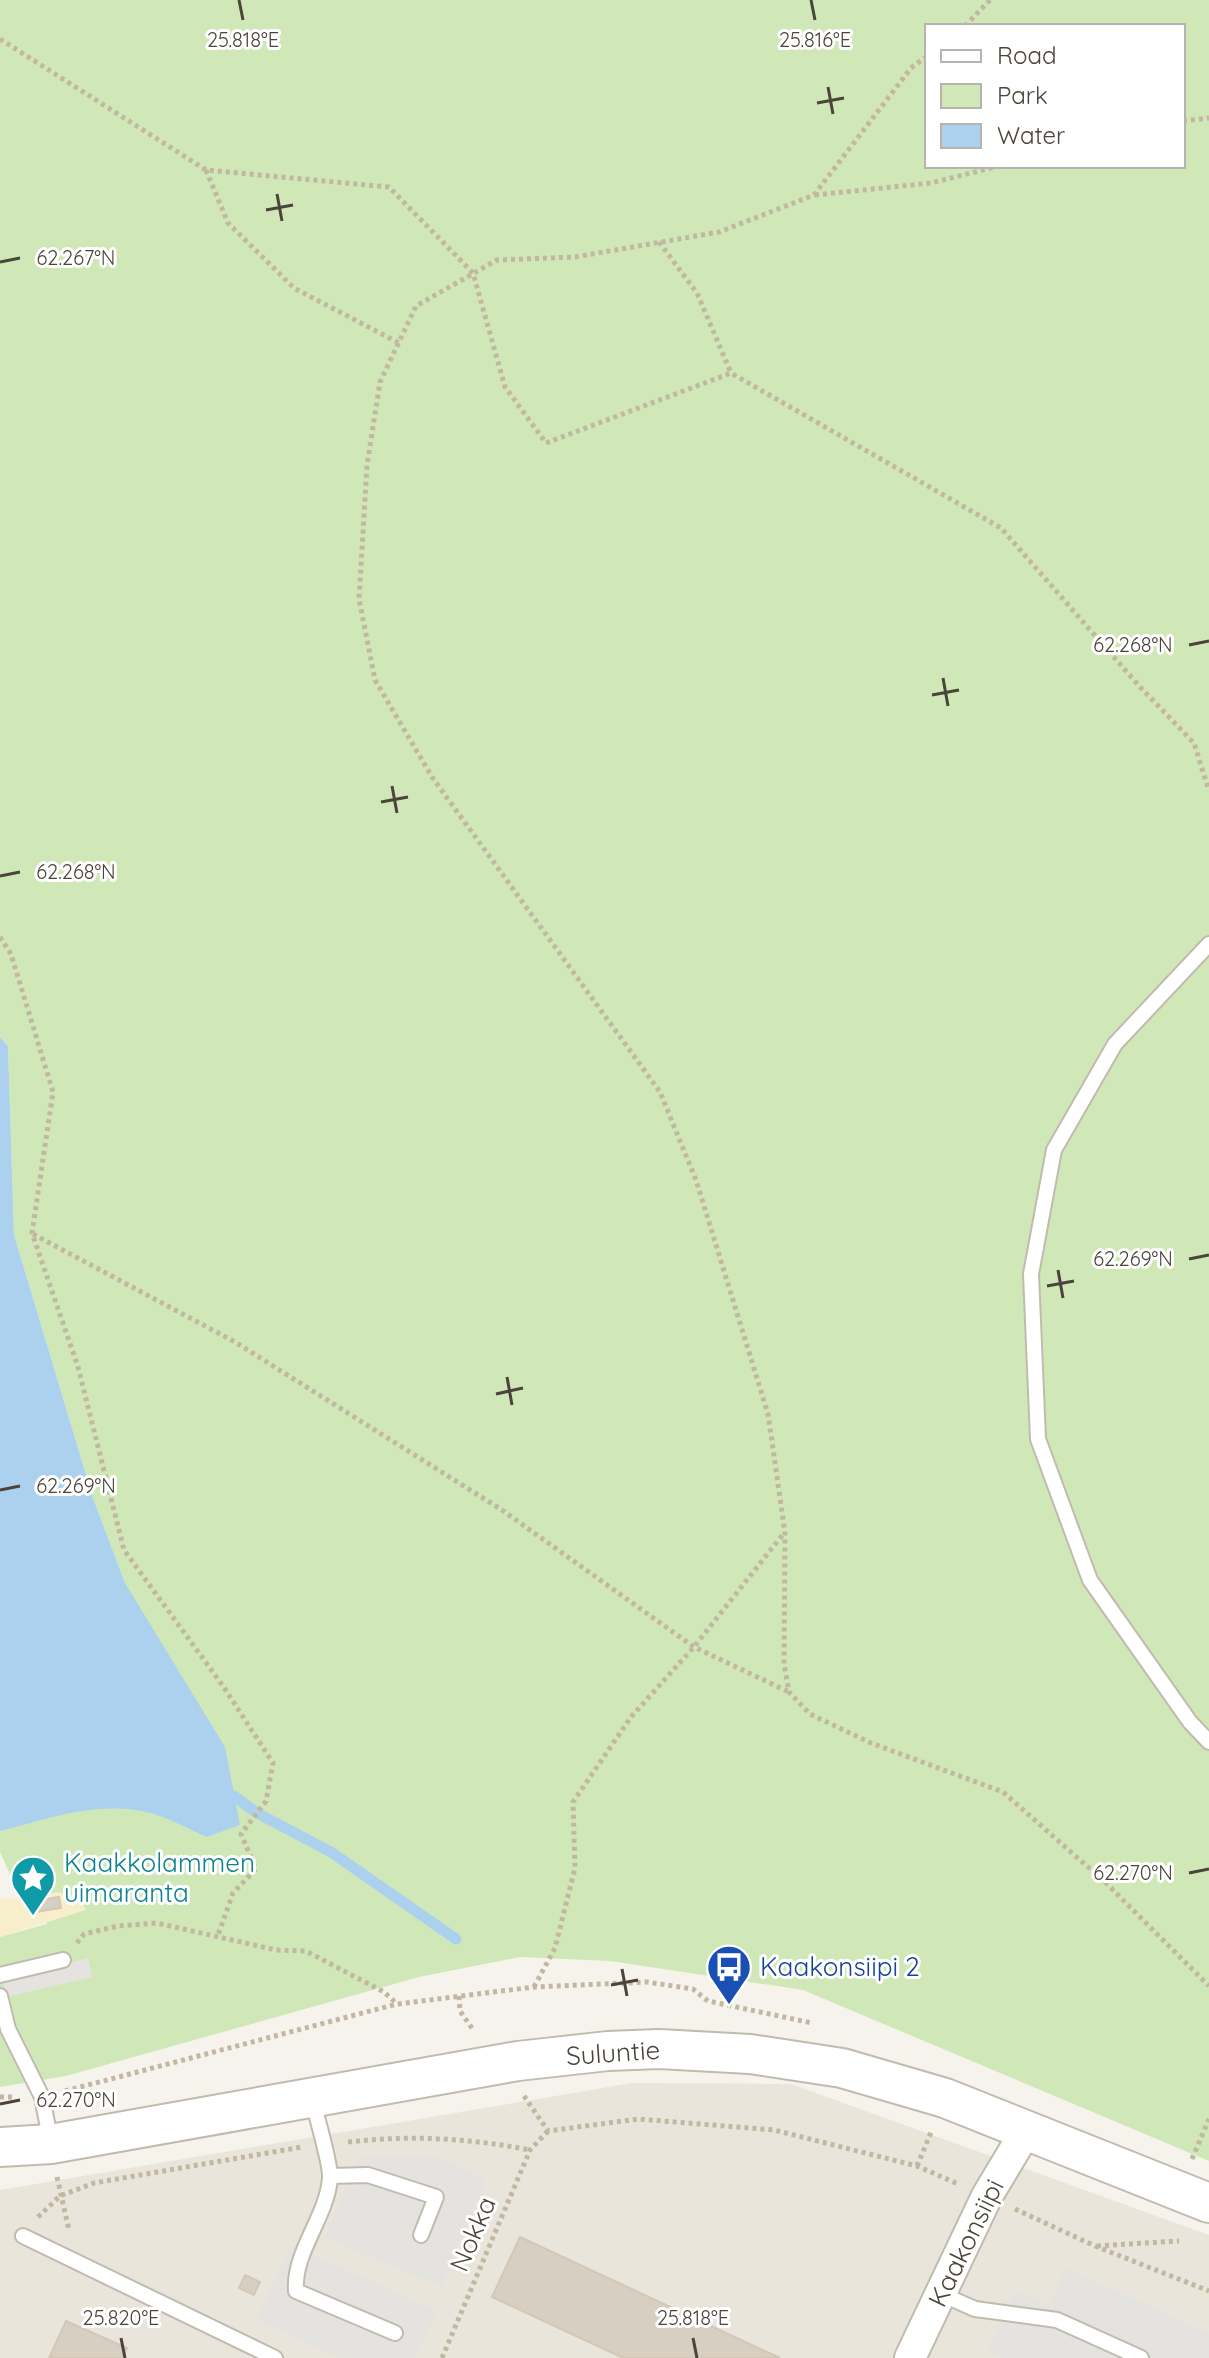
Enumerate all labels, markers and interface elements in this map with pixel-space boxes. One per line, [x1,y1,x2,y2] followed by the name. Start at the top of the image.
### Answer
[925,24,1185,168] legend
[207,27,279,52] text: 25.818°E
[779,27,851,52] text: 25.816°E
[997,40,1057,70] text: Road
[997,80,1048,110] text: Park
[997,120,1065,150] text: Water
[37,245,115,270] text: 62.267°N
[1093,632,1173,657] text: 62.268°N
[36,859,116,884] text: 62.268°N
[1093,1246,1173,1271] text: 62.269°N
[36,1473,116,1498] text: 62.269°N
[64,1846,255,1909] place label: Kaakkolammen uimaranta
[9,1854,57,1917] place icon: Kaakkolammen uimaranta
[1093,1860,1173,1885] text: 62.270°N
[705,1943,753,2006] bus stop icon: Kaakonsiipi 2
[760,1950,920,1983] place label: Kaakonsiipi 2
[565,2033,661,2072] street label: Suluntie
[36,2087,116,2112] text: 62.270°N
[920,2174,1011,2312] street label: Kaakonsiipi
[442,2191,503,2276] street label: Nokka
[83,2305,159,2330] text: 25.820°E
[657,2305,729,2330] text: 25.818°E

